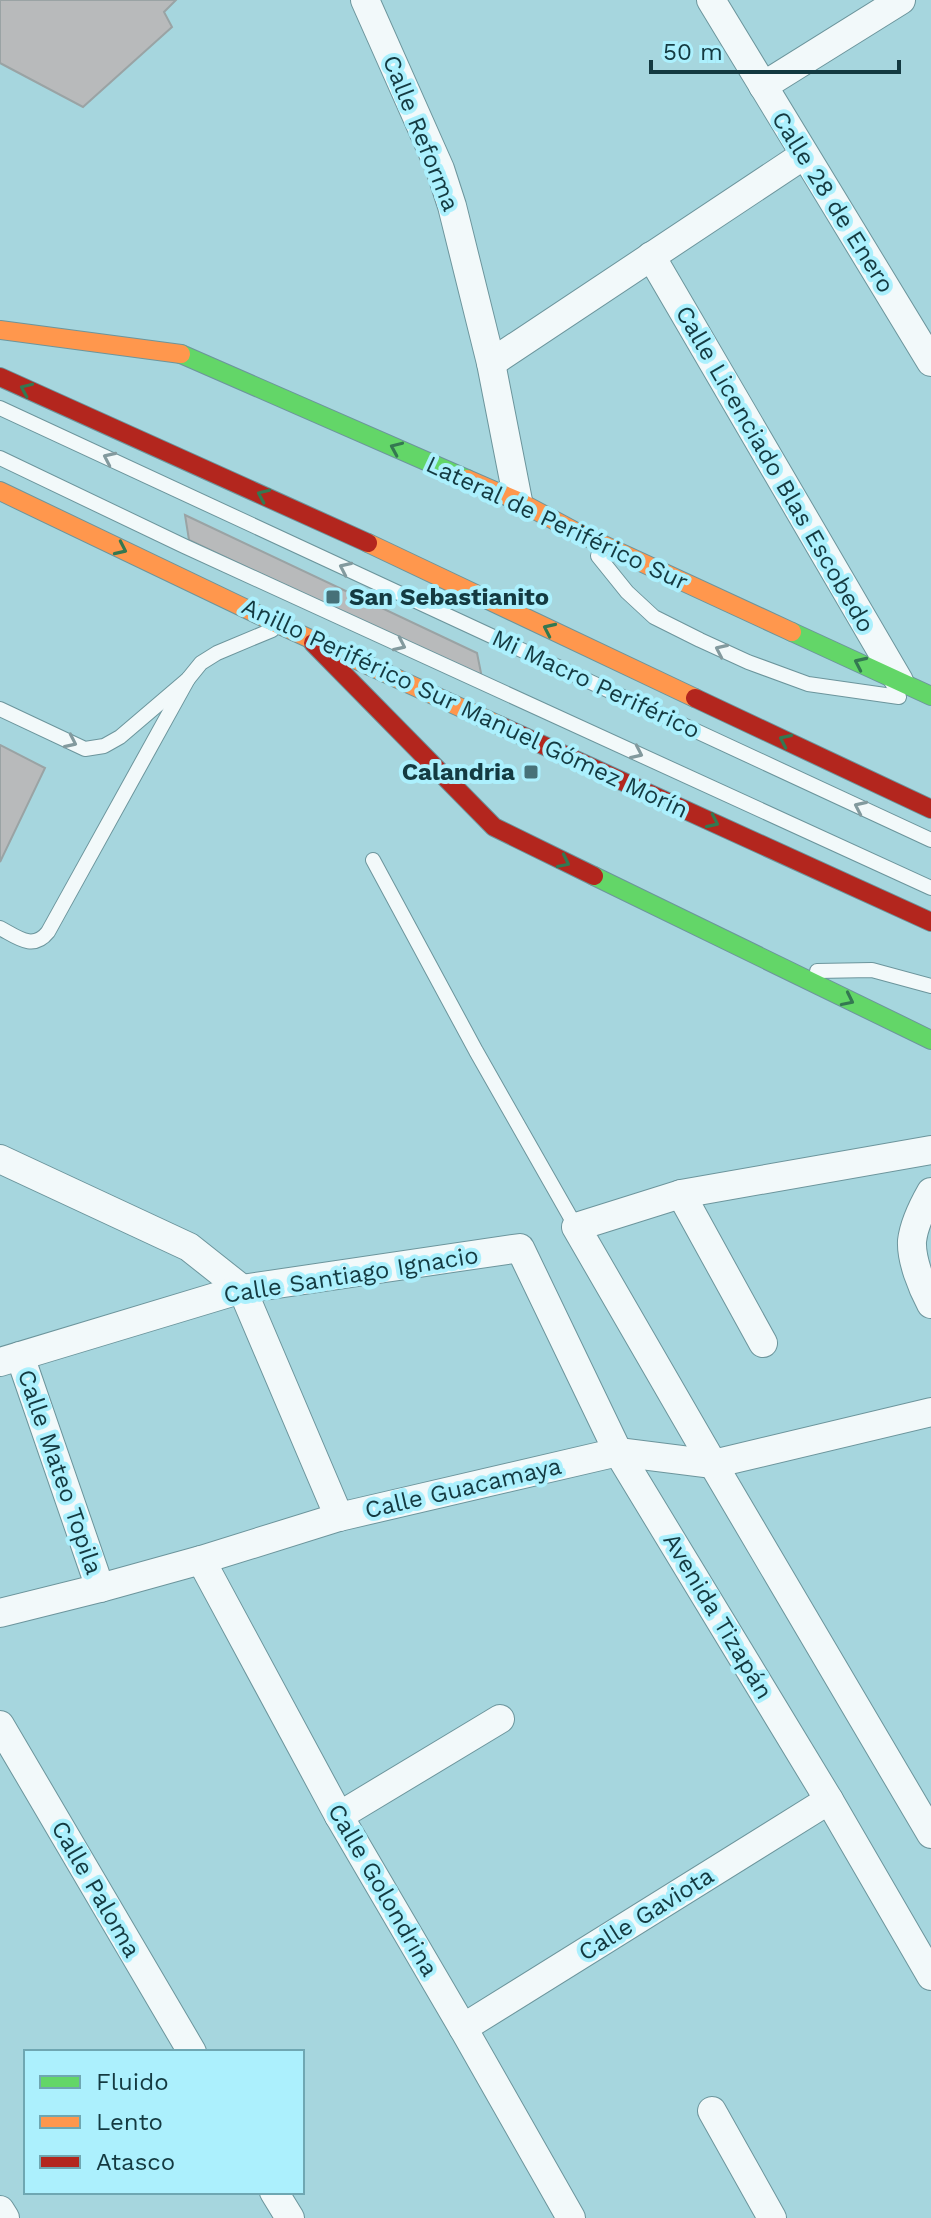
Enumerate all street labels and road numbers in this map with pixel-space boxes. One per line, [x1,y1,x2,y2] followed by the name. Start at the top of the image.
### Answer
[377,51,465,215] street label: Calle Reforma
[766,106,900,298] street label: Calle 28 de Enero
[670,301,880,637] street label: Calle Licenciado Blas Escobedo
[422,450,693,596] street label: Lateral de Periférico Sur
[238,592,692,824] street label: Anillo Periférico Sur Manuel Gómez Morín
[488,624,704,744] street label: Mi Macro Periférico
[221,1241,481,1309] street label: Calle Santiago Ignacio
[12,1366,108,1578] street label: Calle Mateo Topila
[362,1452,564,1524] street label: Calle Guacamaya
[657,1528,779,1704] street label: Avenida Tizapán
[322,1799,444,1981] street label: Calle Golondrina
[46,1816,146,1962] street label: Calle Paloma
[573,1861,719,1967] street label: Calle Gaviota

